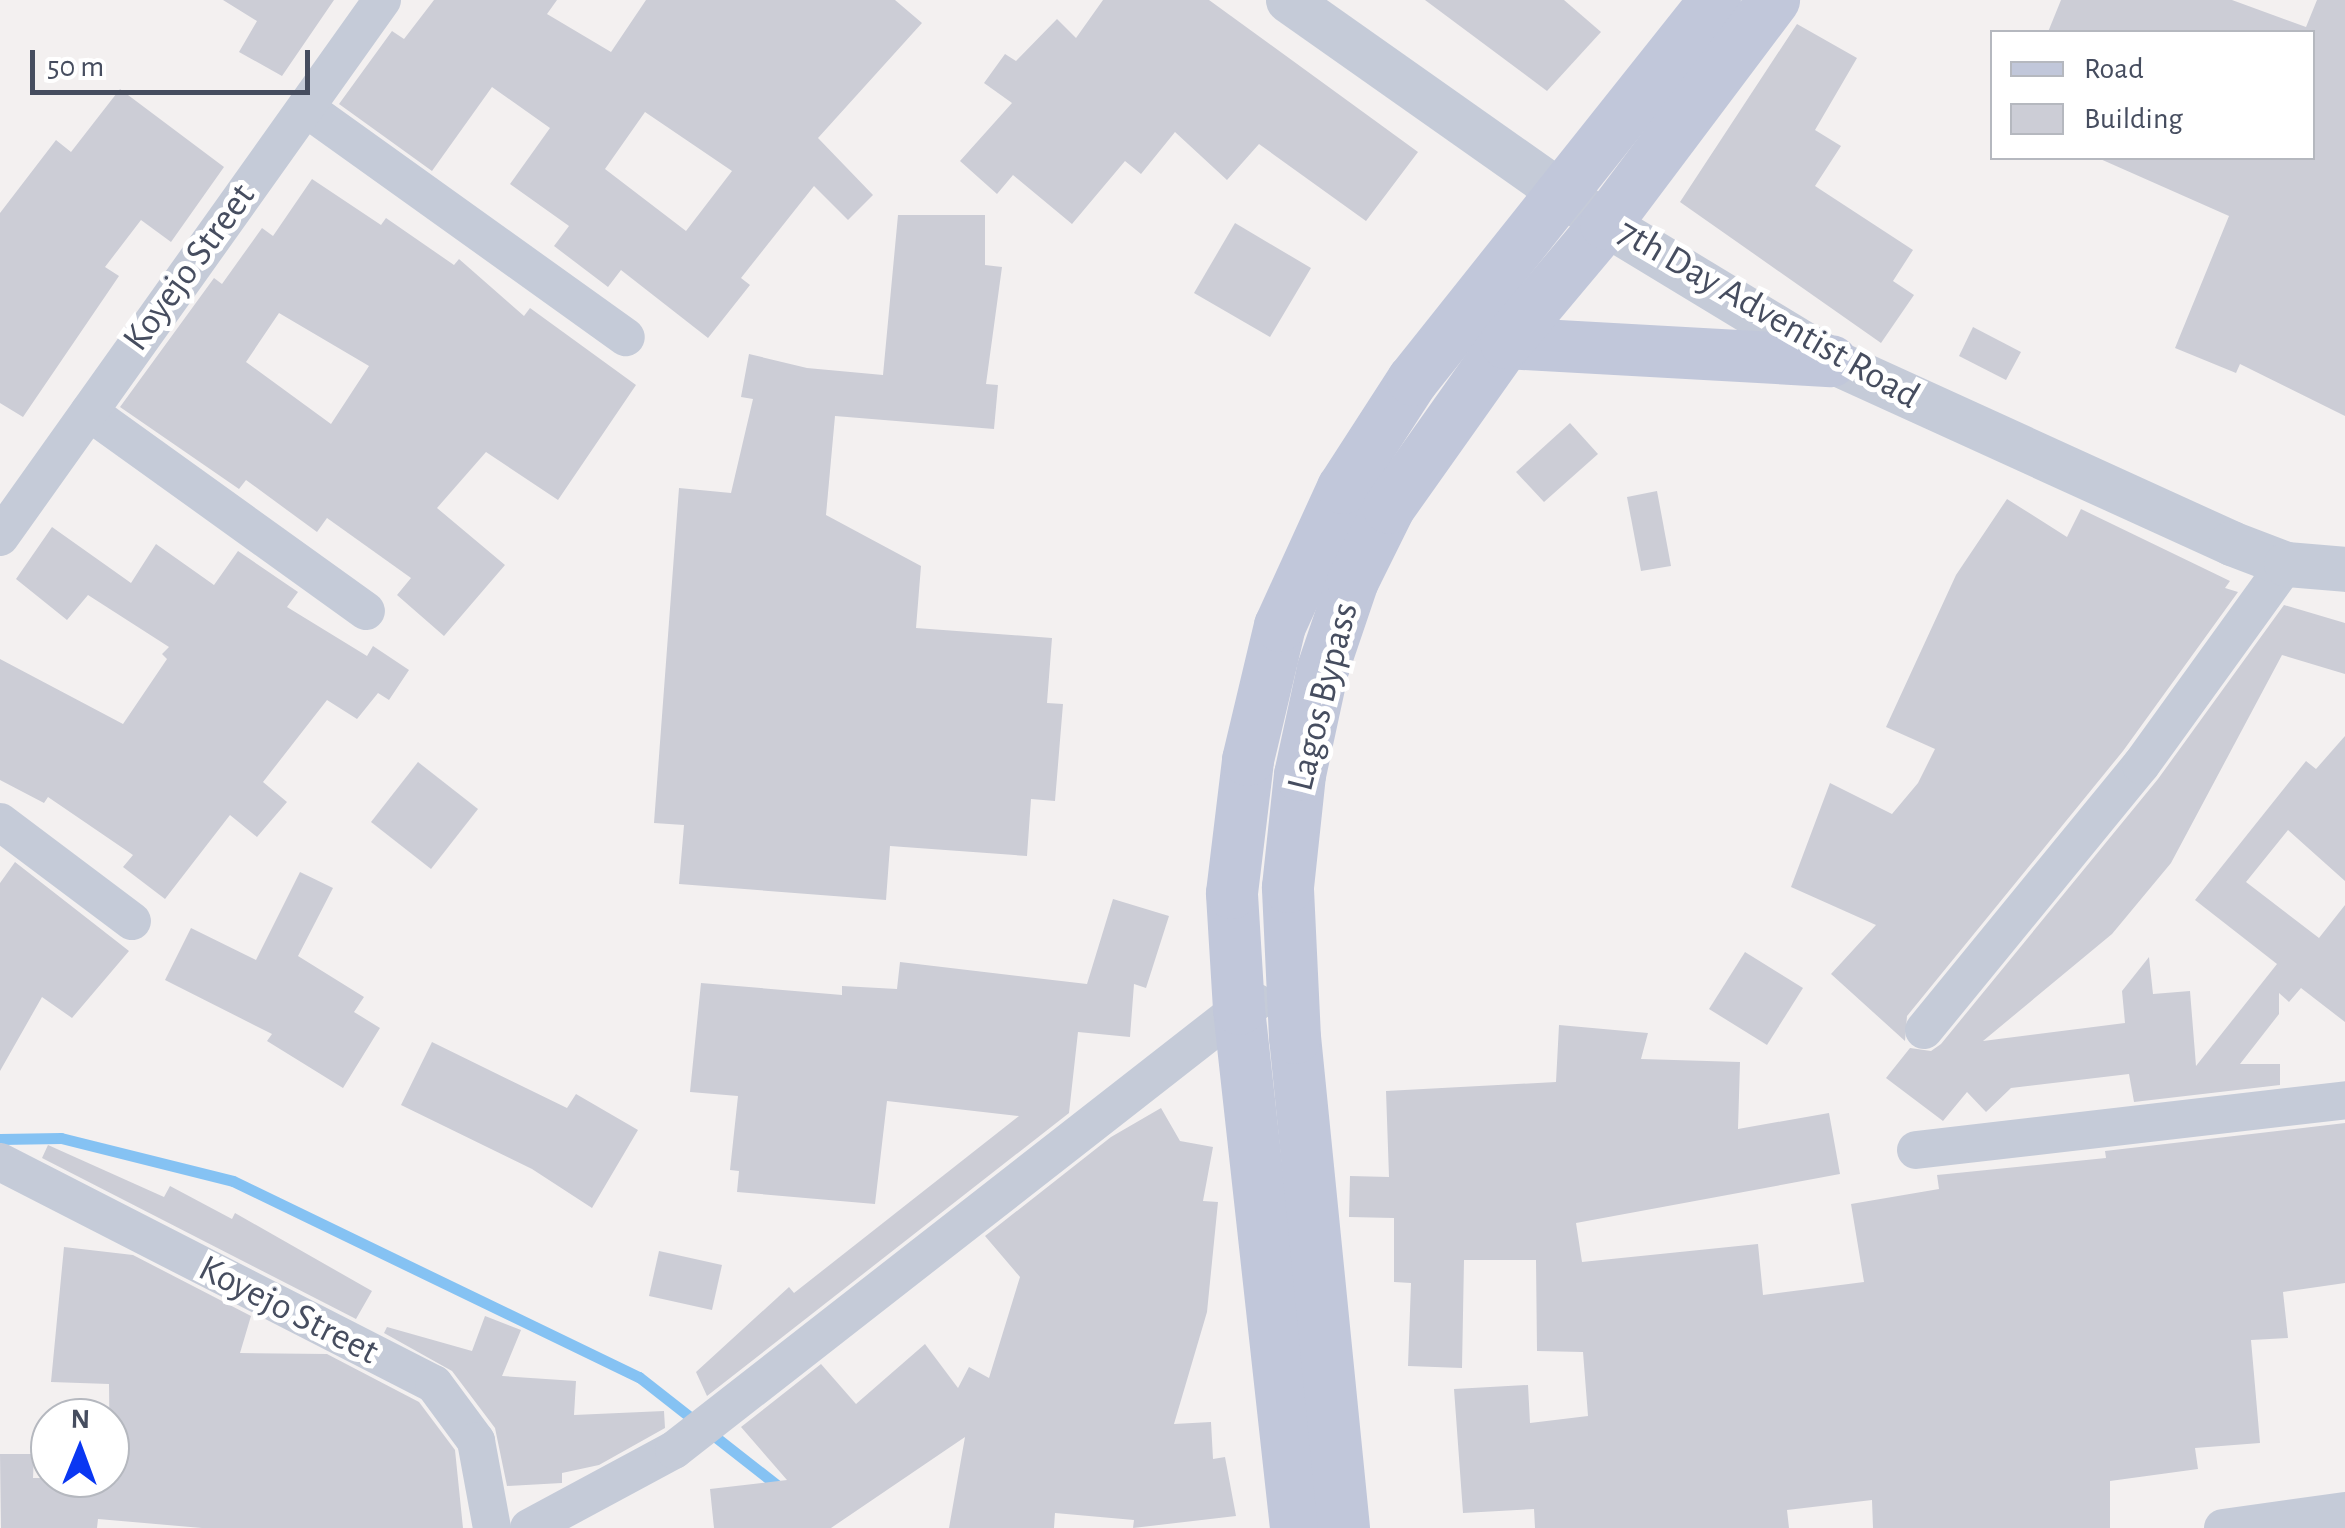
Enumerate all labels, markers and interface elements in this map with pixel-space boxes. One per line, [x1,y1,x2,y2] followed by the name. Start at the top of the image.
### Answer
[35,30,315,92] scale bar
[1990,30,2315,160] legend
[47,52,104,82] text: 50 m
[2084,54,2144,84] text: Road
[2084,104,2183,134] text: Building
[114,175,266,361] street label: Koyejo Street
[1609,210,1927,420] street label: 7th Day Adventist Road
[1279,598,1369,796] street label: Lagos Bypass
[190,1246,386,1376] street label: Koyejo Street
[30,1398,130,1498] north arrow
[71,1406,90,1434] text: N

